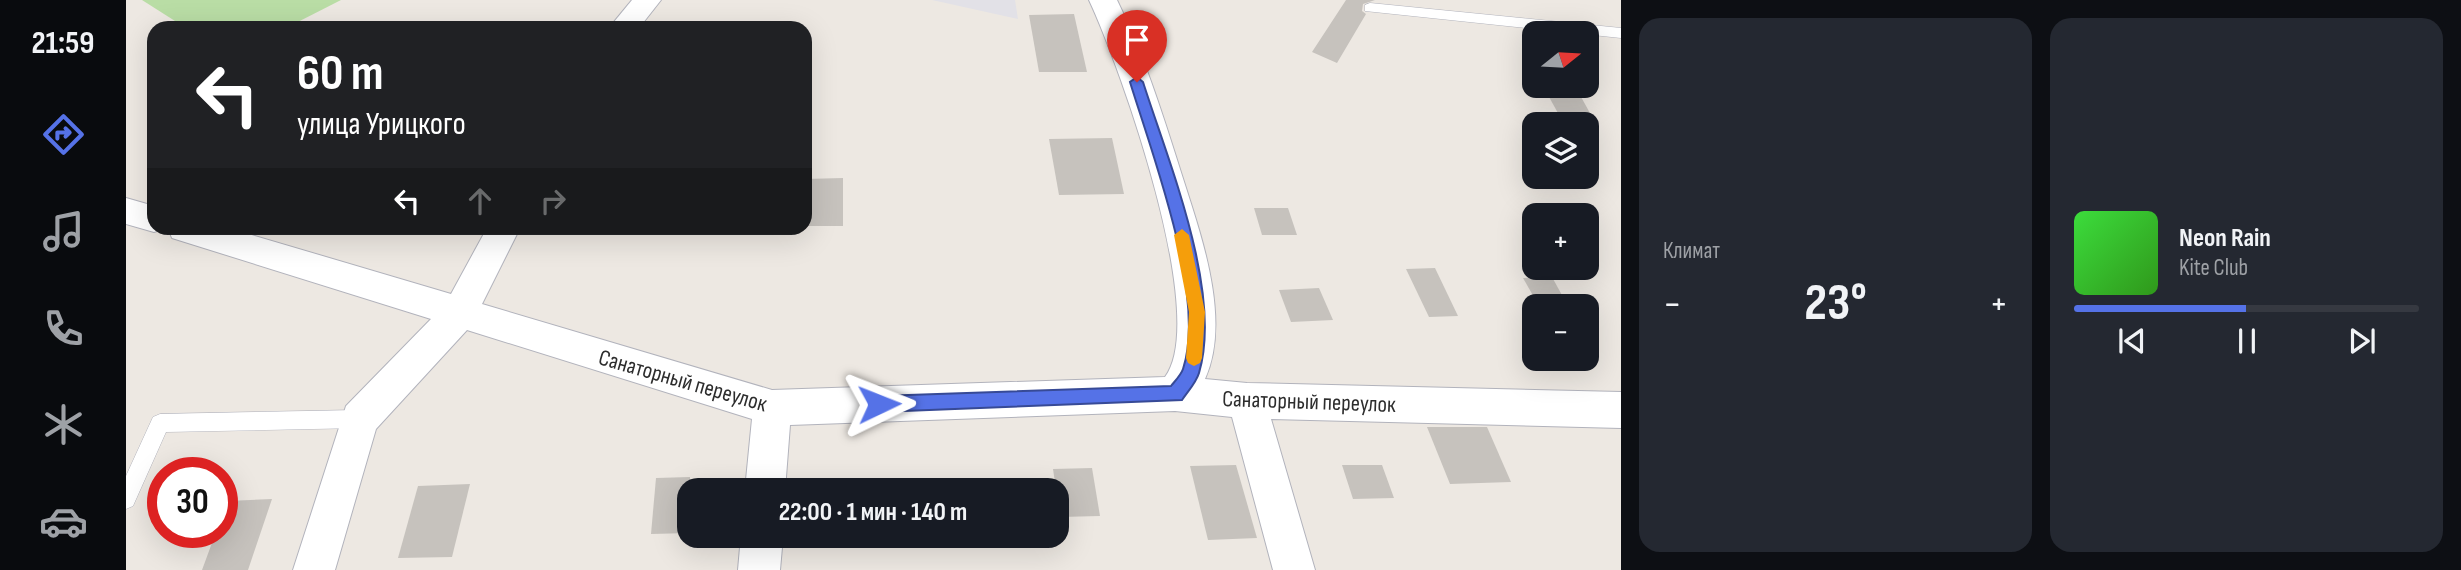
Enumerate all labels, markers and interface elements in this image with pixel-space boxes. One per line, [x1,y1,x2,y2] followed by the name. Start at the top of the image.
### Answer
[1107,10,1167,82] pin
[1118,21,1156,59] icon: arrive
[1522,21,1600,98] north arrow
[1522,21,1599,371] map controls
[32,24,94,63] text: 21:59
[297,45,384,104] text: 60 m
[182,49,273,140] icon: left
[297,105,466,144] text: улица Урицкого
[39,110,88,159] icon: directions
[1522,112,1599,189] button: layers
[388,182,426,220] icon: left
[461,182,499,220] icon: ahead
[534,182,572,220] icon: right
[1522,203,1599,280] button: +
[39,207,88,256] icon: music
[2179,223,2271,254] text: Neon Rain
[1663,237,1720,265] text: Климат
[2179,254,2248,282] text: Kite Club
[1804,272,1867,335] text: 23°
[1663,282,1682,327] text: −
[1989,282,2008,327] text: +
[1522,294,1599,371] button: −
[39,304,88,353] icon: phone
[2113,322,2151,360] icon: previous
[2228,322,2266,360] icon: pause
[2343,322,2381,360] icon: next
[595,344,770,418] street label: Санаторный переулок
[842,367,916,441] position arrow
[1222,385,1397,419] street label: Санаторный переулок
[39,400,88,449] icon: climate
[147,457,238,548] speed limit sign: 30
[39,497,88,546] icon: car
[779,497,967,528] text: 22:00 · 1 мин · 140 m

